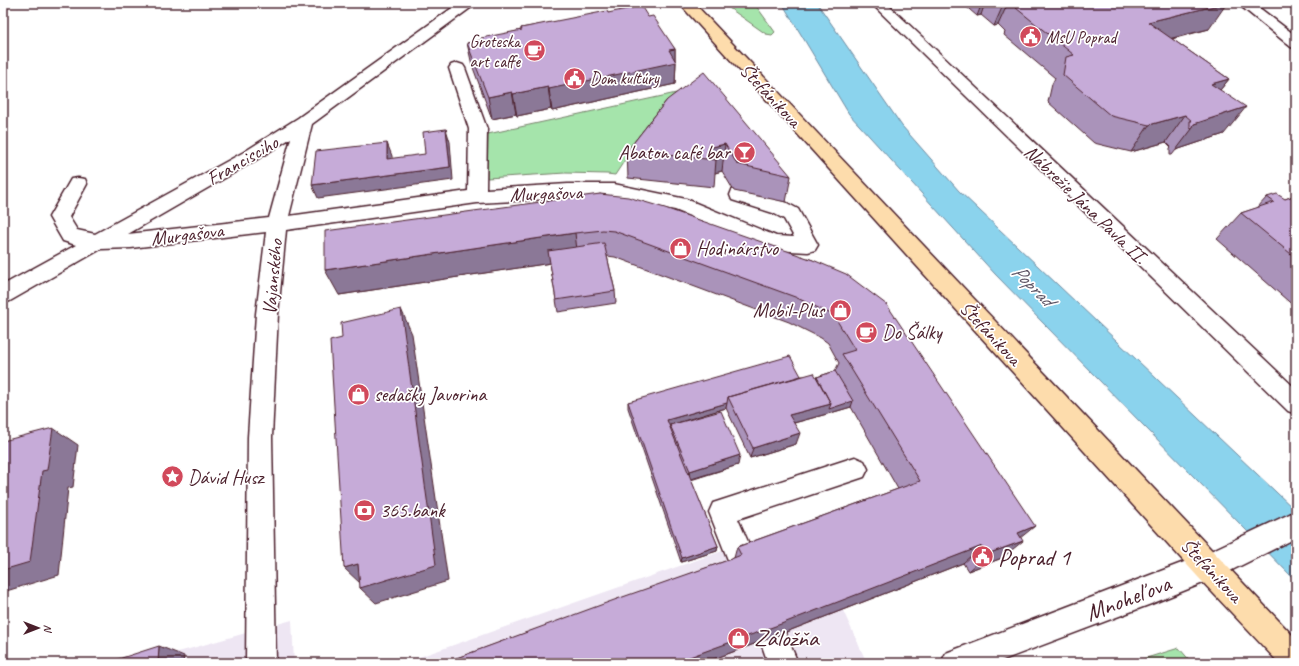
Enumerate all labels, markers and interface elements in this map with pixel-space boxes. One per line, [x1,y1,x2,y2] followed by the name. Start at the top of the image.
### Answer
[1018,24,1044,50] public building icon: MsU Poprad
[1046,27,1118,48] place label: MsU Poprad
[469,31,522,72] place label: Groteska art caffe
[522,38,548,64] cafe icon: Groteska art caffe
[734,58,808,134] street label: Štefánikova
[561,65,587,91] public building icon: Dom kultúry
[590,68,660,89] place label: Dom kultúry
[202,129,283,191] street label: Francisciho
[732,139,758,165] bar icon: Abaton café bar
[1019,139,1153,270] street label: Nábrežie Jána Pavla II.
[618,140,732,165] place label: Abaton café bar
[509,180,585,207] street label: Murgašova
[150,217,227,251] street label: Murgašova
[667,235,693,261] shop icon: Hodinárstvo
[696,236,779,261] place label: Hodinárstvo
[257,237,288,316] street label: Vajanského
[1007,259,1064,316] water label: Poprad
[954,296,1028,372] street label: Štefánikova
[827,297,853,323] shop icon: Mobil-Plus
[753,298,826,323] place label: Mobil-Plus
[854,319,880,345] cafe icon: Do Šálky
[882,320,944,345] place label: Do Šálky
[346,381,372,407] shop icon: sedačky Javorina
[374,382,488,407] place label: sedačky Javorina
[160,464,186,490] place icon: Dávid Husz
[188,465,266,490] place label: Dávid Husz
[352,497,378,523] bank icon: 365.bank
[380,498,446,523] place label: 365.bank
[1175,533,1249,609] street label: Štefánikova
[998,542,1071,572] place label: Poprad 1
[970,544,996,570] public building icon: Poprad 1
[1081,568,1176,628] street label: Mnoheľova
[18,608,58,648] north arrow
[754,623,820,653] place label: Záložňa
[41,625,55,634] text: N
[725,625,751,651] shop icon: Záložňa

